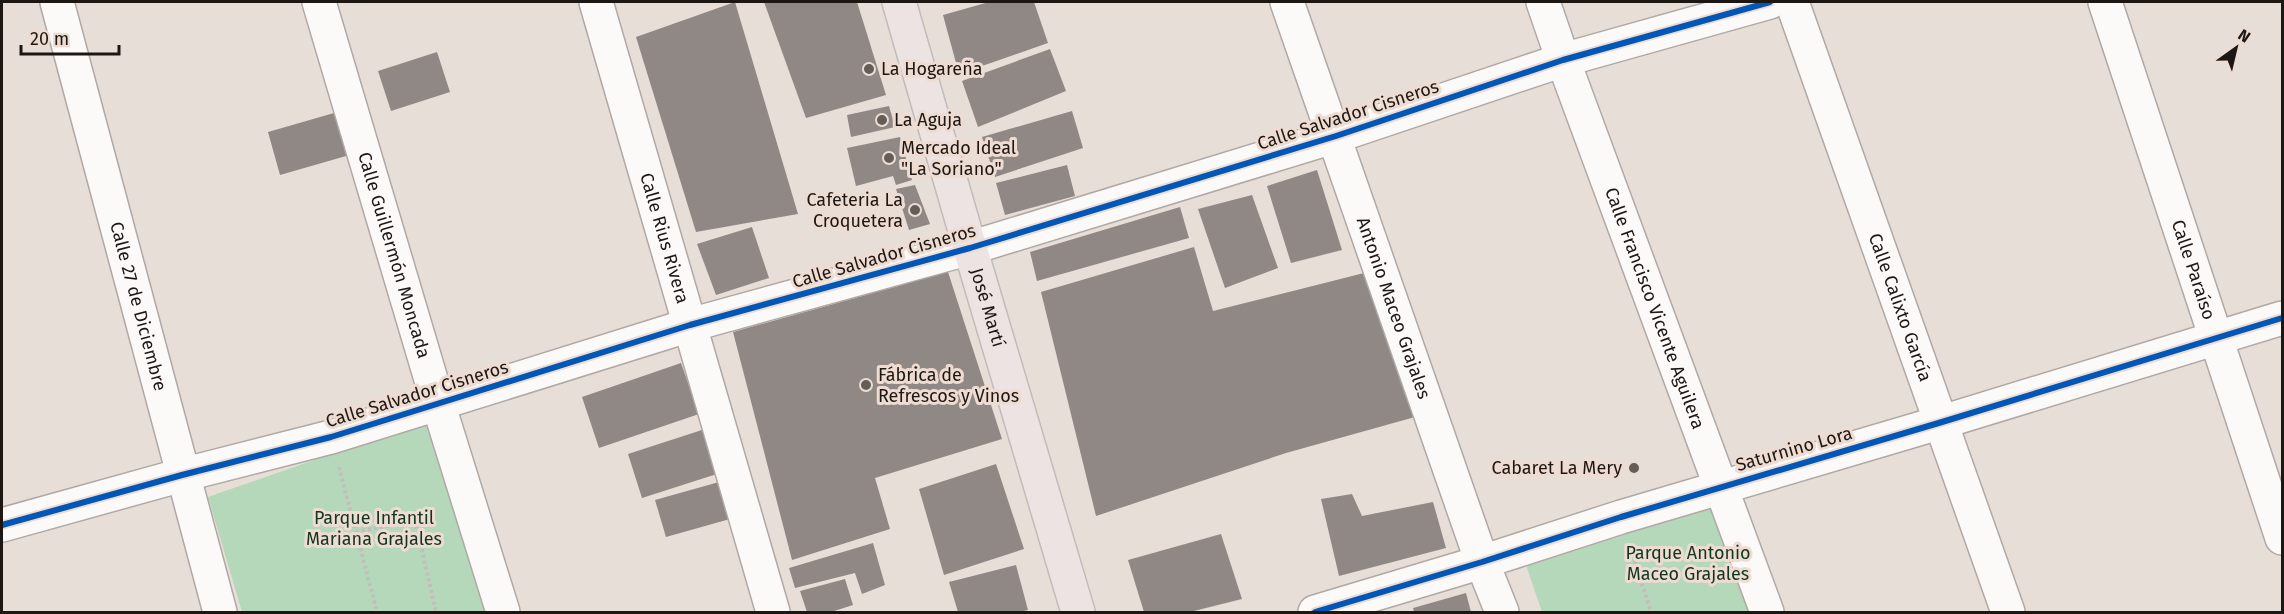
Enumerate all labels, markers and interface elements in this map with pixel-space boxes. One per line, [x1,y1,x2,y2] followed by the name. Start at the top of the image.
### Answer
[21,18,118,56] scale bar
[2206,18,2266,78] north arrow
[2234,25,2254,47] text: N
[30,28,69,50] text: 20 m
[881,58,982,80] place label: La Hogareña
[862,62,876,76] marker: La Hogareña
[1254,75,1442,155] street label: Calle Salvador Cisneros
[894,109,962,131] place label: La Aguja
[875,113,889,127] marker: La Aguja
[901,137,1016,180] place label: Mercado Ideal "La Soriano"
[353,149,435,361] street label: Calle Guillermón Moncada
[882,151,896,165] marker: Mercado Ideal "La Soriano"
[635,170,694,306] street label: Calle Rius Rivera
[1600,184,1709,432] street label: Calle Francisco Vicente Aguilera
[806,189,903,232] place label: Cafeteria La Croquetera
[908,203,922,217] marker: Cafeteria La Croquetera
[1352,214,1435,402] street label: Antonio Maceo Grajales
[2167,217,2220,323] street label: Calle Paraíso
[105,219,171,393] street label: Calle 27 de Diciembre
[790,219,978,293] street label: Calle Salvador Cisneros
[1864,230,1937,385] street label: Calle Calixto García
[966,265,1010,350] street label: José Martí
[323,356,511,432] street label: Calle Salvador Cisneros
[878,364,1019,407] place label: Fábrica de Refrescos y Vinos
[859,378,873,392] marker: Fábrica de Refrescos y Vinos
[1733,422,1855,476] street label: Saturnino Lora
[1492,457,1622,479] place label: Cabaret La Mery
[1627,461,1641,475] marker: Cabaret La Mery
[306,507,442,550] park label: Parque Infantil Mariana Grajales
[1625,542,1751,585] park label: Parque Antonio Maceo Grajales

